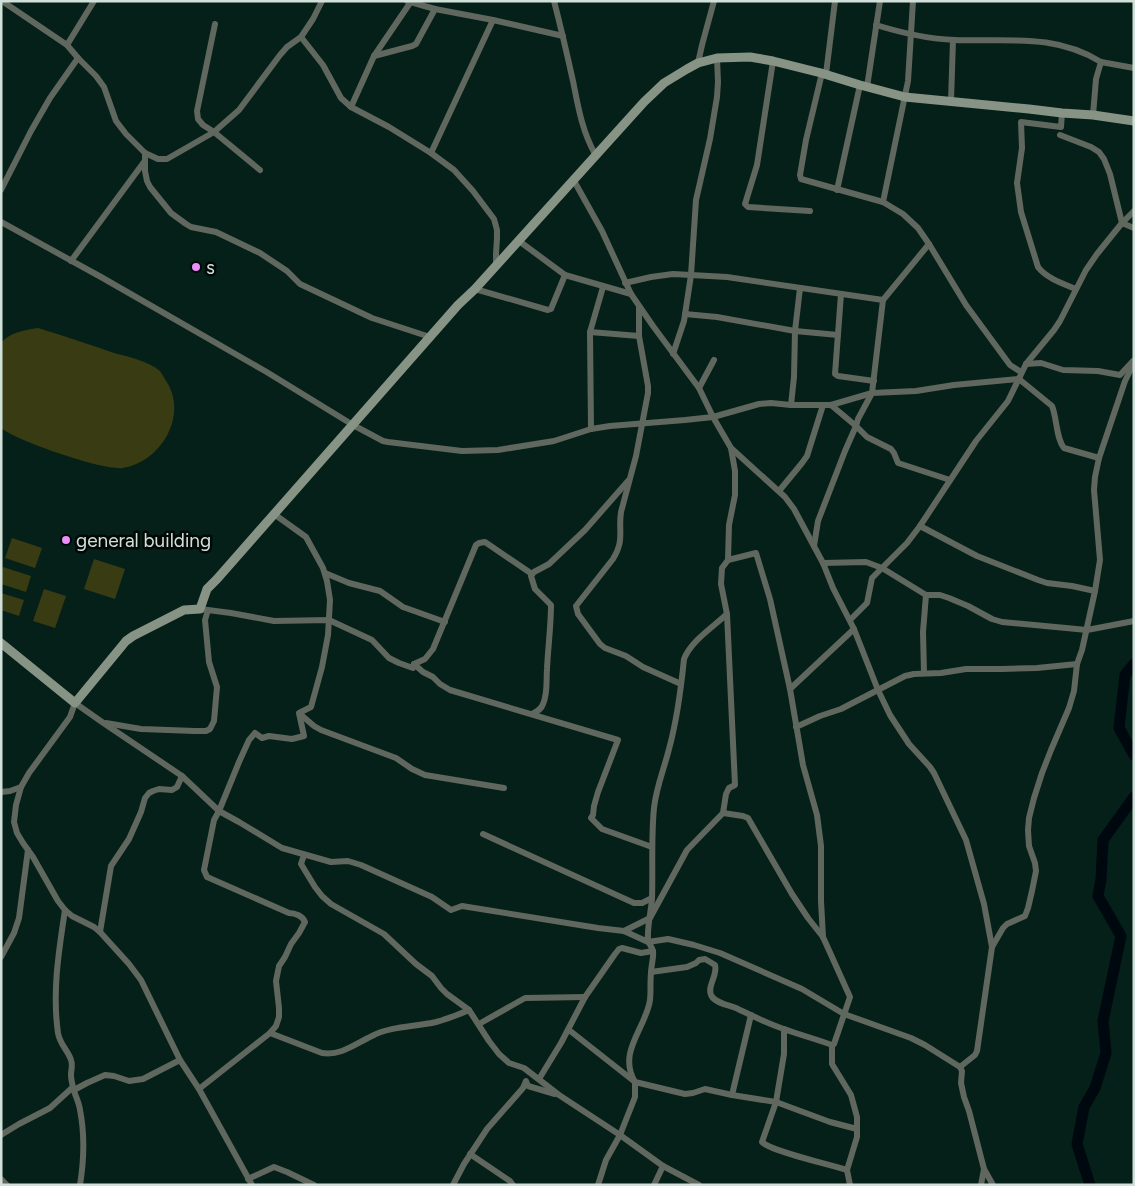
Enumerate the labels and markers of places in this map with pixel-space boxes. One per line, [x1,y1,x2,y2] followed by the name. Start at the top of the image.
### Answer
[206,256,215,279] place label: s
[190,261,202,273] marker: s
[76,529,211,552] place label: general building
[60,534,72,546] marker: general building

